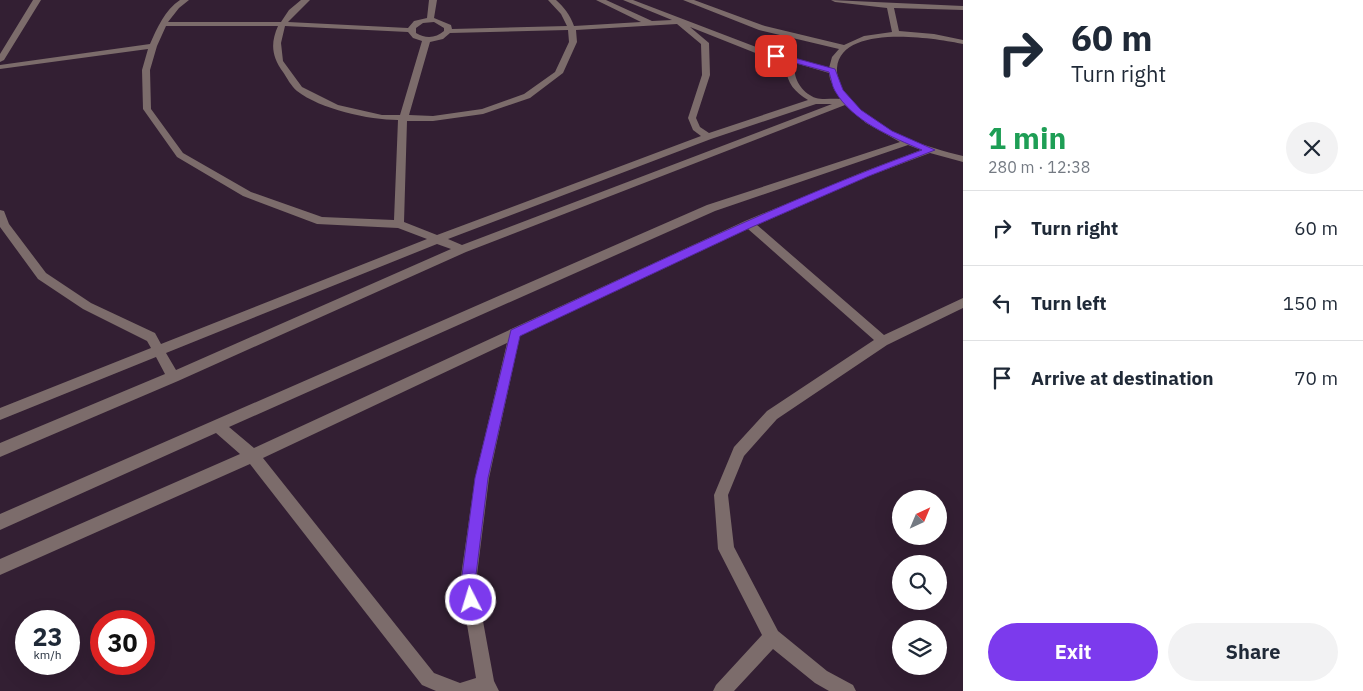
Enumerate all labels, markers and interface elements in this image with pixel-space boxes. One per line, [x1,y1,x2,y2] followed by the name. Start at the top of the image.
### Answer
[1071,15,1153,61] text: 60 m
[988,20,1053,85] icon: right
[755,35,797,77] pin
[762,42,790,70] icon: arrive
[1071,59,1166,88] text: Turn right
[988,118,1066,157] text: 1 min
[1286,122,1338,174] button: close
[988,157,1090,177] text: 280 m · 12:38
[988,214,1016,242] icon: right
[1031,216,1118,240] text: Turn right
[1294,216,1338,240] text: 60 m
[988,289,1016,317] icon: left
[1031,291,1107,315] text: Turn left
[1283,291,1338,315] text: 150 m
[988,364,1016,392] icon: arrive
[1031,366,1214,390] text: Arrive at destination
[1294,366,1338,390] text: 70 m
[892,490,948,545] north arrow
[892,490,947,675] map controls
[892,555,947,610] button: search
[444,573,496,625] position arrow
[90,610,155,675] speed limit sign: 30
[32,620,63,653] text: 23
[892,620,947,675] button: layers
[988,623,1158,681] button: Exit
[1168,623,1338,681] button: Share
[33,647,62,662] text: km/h

